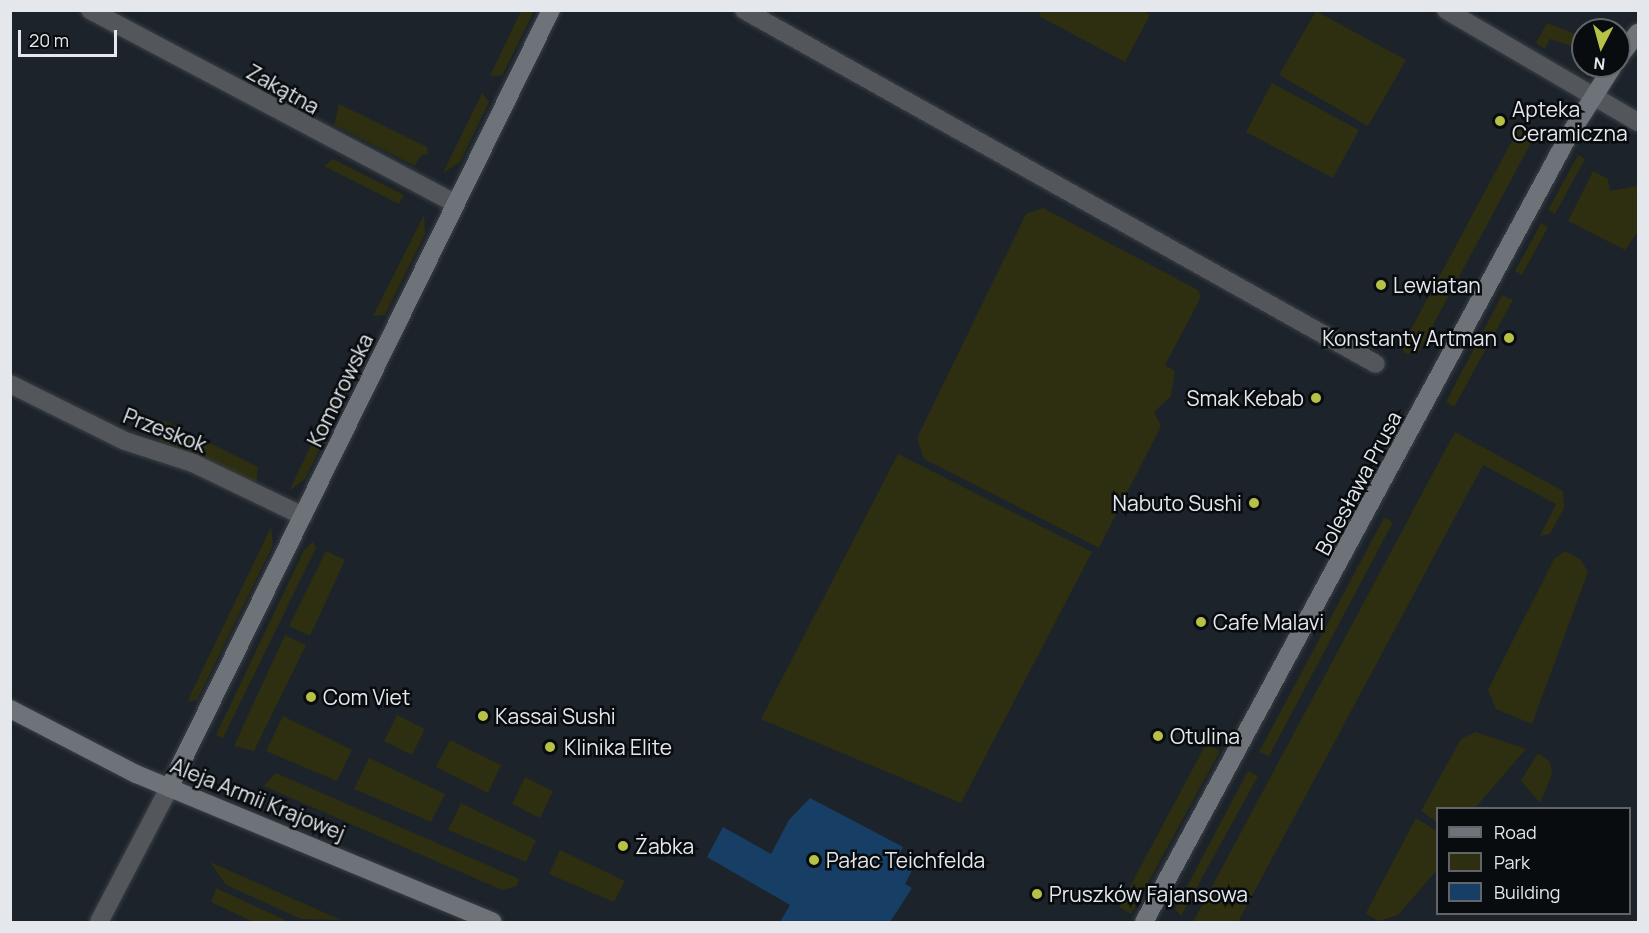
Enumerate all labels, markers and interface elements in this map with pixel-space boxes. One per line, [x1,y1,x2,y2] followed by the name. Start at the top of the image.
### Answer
[21,18,120,56] scale bar
[1571,18,1631,78] north arrow
[29,28,69,52] text: 20 m
[1592,52,1606,75] text: N
[242,59,324,119] street label: Zakątna
[1512,96,1628,146] place label: Apteka Ceramiczna
[1493,114,1507,128] marker: Apteka Ceramiczna
[1393,272,1481,298] place label: Lewiatan
[1374,278,1388,292] marker: Lewiatan
[1322,325,1497,351] place label: Konstanty Artman
[302,329,378,451] street label: Komorowska
[1502,331,1516,345] marker: Konstanty Artman
[1187,385,1304,411] place label: Smak Kebab
[1309,391,1323,405] marker: Smak Kebab
[120,403,210,457] street label: Przeskok
[1310,407,1406,559] street label: Bolesława Prusa
[1113,490,1242,516] place label: Nabuto Sushi
[1247,496,1261,510] marker: Nabuto Sushi
[1213,609,1324,635] place label: Cafe Malavi
[1194,615,1208,629] marker: Cafe Malavi
[323,684,410,710] place label: Com Viet
[304,690,318,704] marker: Com Viet
[495,703,616,729] place label: Kassai Sushi
[476,709,490,723] marker: Kassai Sushi
[1170,723,1240,749] place label: Otulina
[1151,729,1165,743] marker: Otulina
[564,734,672,760] place label: Klinika Elite
[541,738,559,756] marker: Klinika Elite
[167,752,349,846] street label: Aleja Armii Krajowej
[1436,807,1631,915] legend
[1494,820,1537,844] text: Road
[635,833,694,859] place label: Żabka
[616,839,630,853] marker: Żabka
[826,847,985,873] place label: Pałac Teichfelda
[1494,850,1530,874] text: Park
[807,853,821,867] marker: Pałac Teichfelda
[1494,880,1560,904] text: Building
[1049,881,1248,907] place label: Pruszków Fajansowa
[1030,887,1044,901] marker: Pruszków Fajansowa

